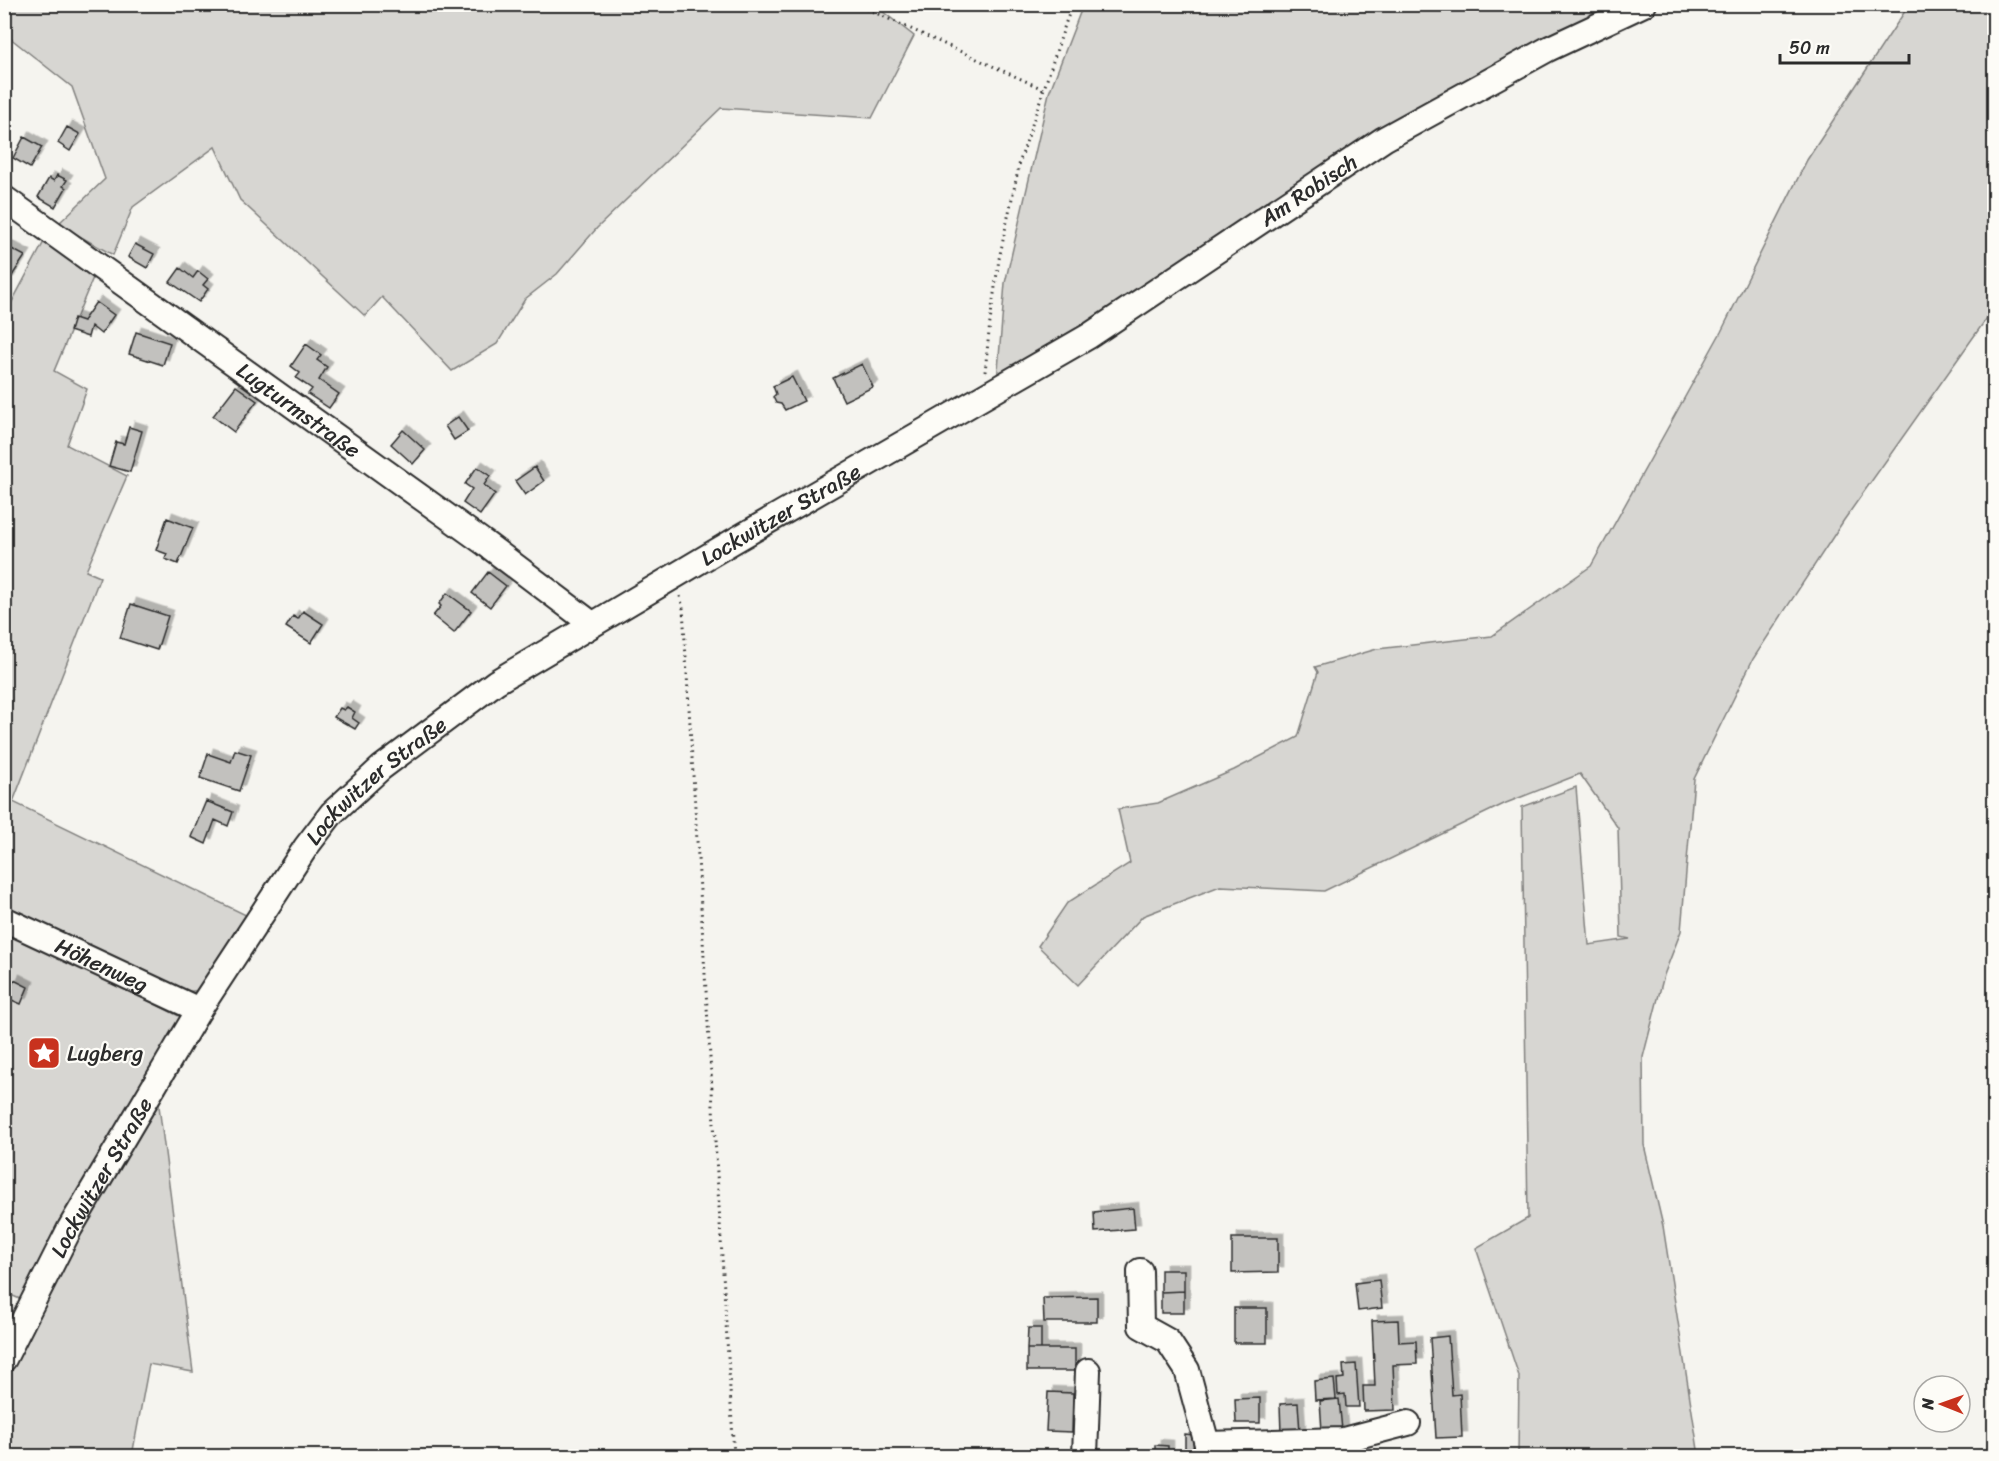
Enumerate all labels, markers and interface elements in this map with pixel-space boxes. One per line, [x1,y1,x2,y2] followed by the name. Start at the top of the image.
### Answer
[1780,27,1909,65] scale bar
[1789,32,1830,64] text: 50 m
[1250,143,1365,237] street label: Am Robisch
[228,351,370,468] street label: Lugturmstraße
[692,452,868,576] street label: Lockwitzer Straße
[295,706,455,854] street label: Lockwitzer Straße
[49,926,155,1003] street label: Höhenweg
[67,1034,143,1073] place label: Lugberg
[26,1035,62,1071] place icon: Lugberg
[39,1089,163,1265] street label: Lockwitzer Straße
[1912,1374,1972,1434] north arrow
[1913,1397,1942,1411] text: N

